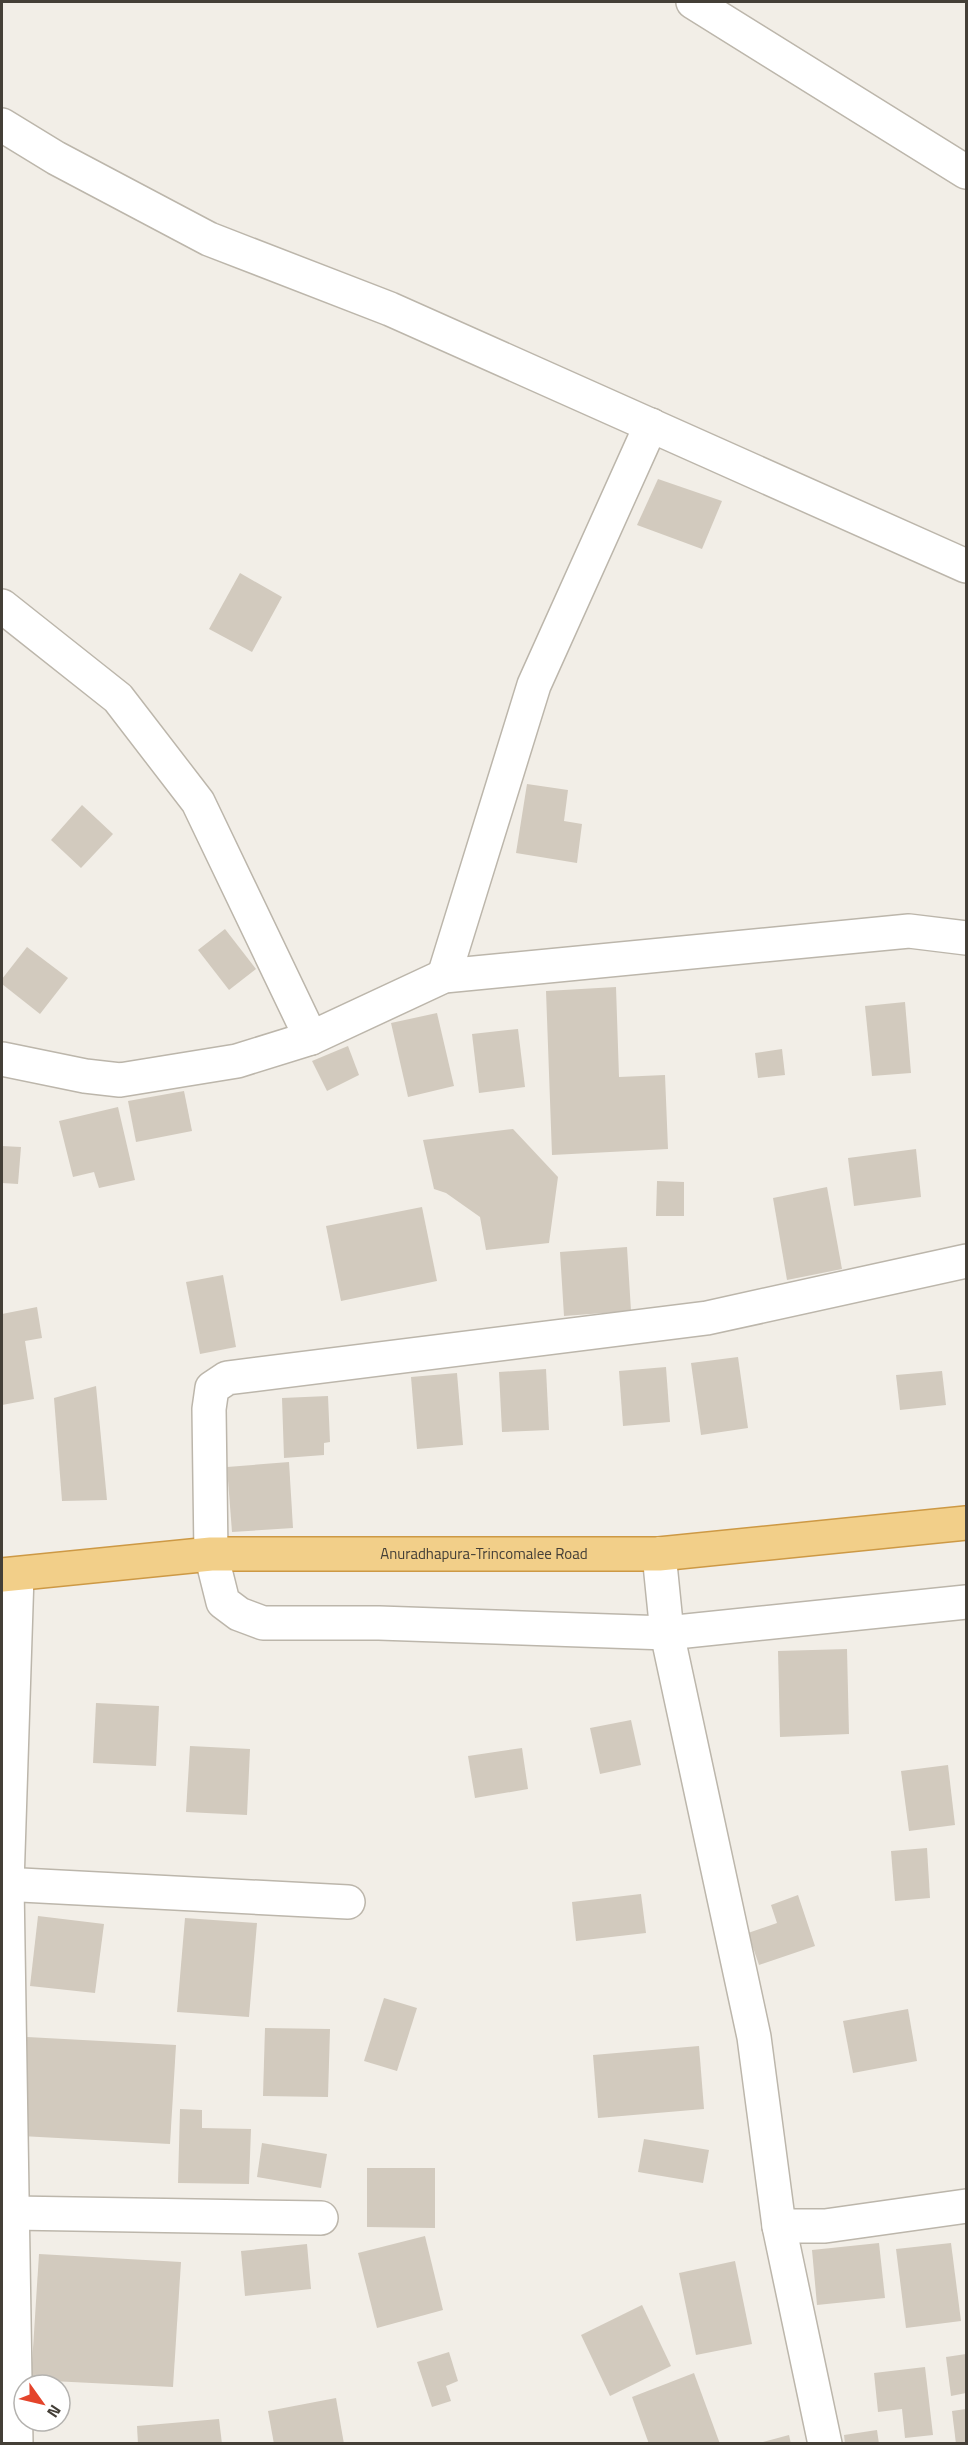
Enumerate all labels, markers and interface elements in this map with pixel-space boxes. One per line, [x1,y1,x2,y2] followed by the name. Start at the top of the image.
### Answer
[380,1542,588,1565] street label: Anuradhapura-Trincomalee Road
[12,2373,72,2433] north arrow
[41,2400,67,2423] text: N

